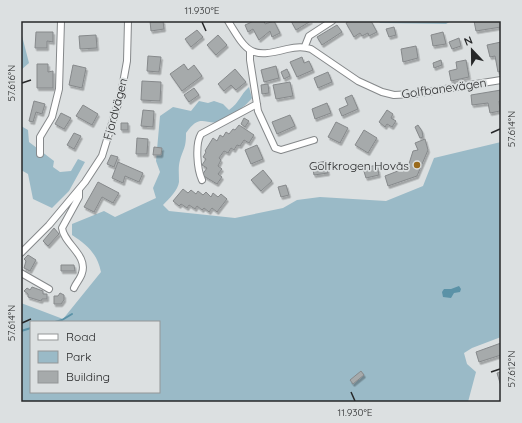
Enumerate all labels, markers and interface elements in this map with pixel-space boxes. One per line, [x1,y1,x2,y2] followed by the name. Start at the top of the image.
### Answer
[185,4,220,17] text: 11.930°E
[452,30,492,70] north arrow
[462,33,475,49] text: N
[5,65,18,101] text: 57.616°N
[401,75,487,101] street label: Golfbanevägen
[100,76,130,142] street label: Fjordvägen
[505,111,518,147] text: 57.614°N
[309,158,409,173] place label: Golfkrogen Hovås
[412,160,422,170] marker: Golfkrogen Hovås
[5,305,18,341] text: 57.614°N
[30,321,160,393] legend
[66,329,96,344] text: Road
[66,349,91,364] text: Park
[505,351,518,387] text: 57.612°N
[66,369,110,384] text: Building
[338,406,373,419] text: 11.930°E

